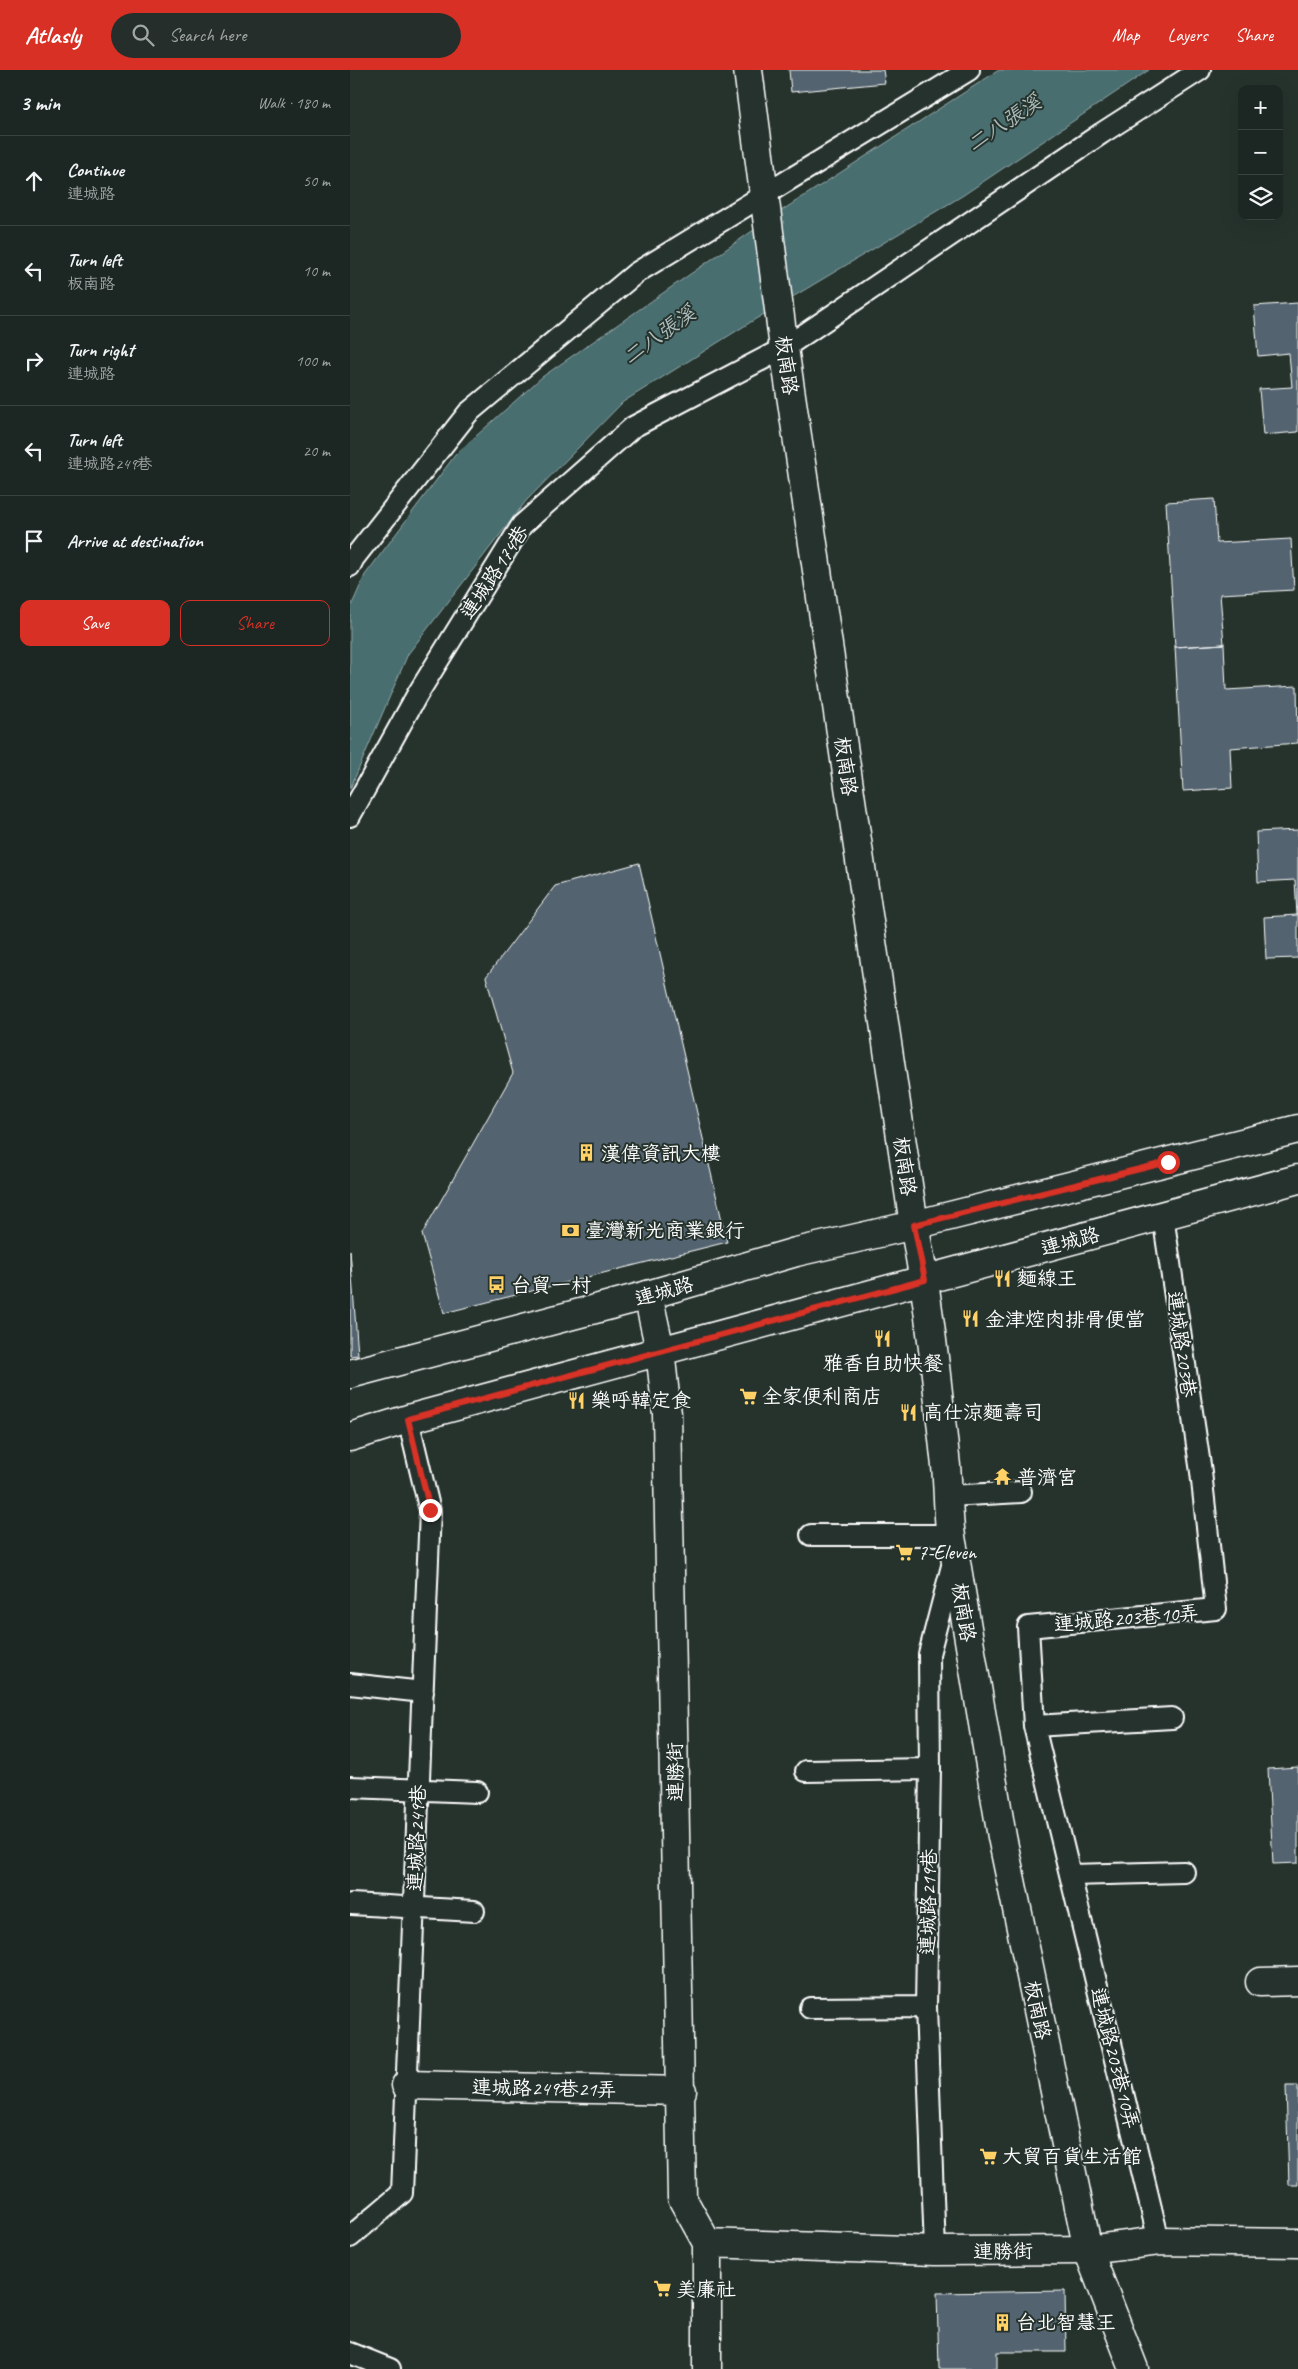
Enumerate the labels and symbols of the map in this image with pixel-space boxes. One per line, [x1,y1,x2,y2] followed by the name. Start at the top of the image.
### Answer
[962,88,1047,157] water label: 二八張溪
[617,299,701,370] water label: 二八張溪
[770,334,803,398] street label: 板南路
[455,520,535,624] street label: 連城路174巷
[829,735,862,799] street label: 板南路
[888,1135,921,1199] street label: 板南路
[601,1141,721,1166] place label: 漢偉資訊大樓
[577,1143,597,1163] building icon: 漢偉資訊大樓
[1157,1151,1180,1174] route start
[585,1218,745,1243] place label: 臺灣新光商業銀行
[561,1220,581,1240] bank icon: 臺灣新光商業銀行
[1038,1221,1103,1261] street label: 連城路
[1017,1266,1077,1291] place label: 麵線王
[993,1268,1013,1288] restaurant icon: 麵線王
[632,1271,697,1312] street label: 連城路
[511,1273,591,1298] place label: 台貿一村
[487,1275,507,1295] bus stop icon: 台貿一村
[1162,1289,1201,1400] street label: 連城路203巷
[985,1307,1145,1332] place label: 金津焢肉排骨便當
[961,1309,981,1329] restaurant icon: 金津焢肉排骨便當
[873,1329,893,1349] restaurant icon: 雅香自助快餐
[823,1351,943,1376] place label: 雅香自助快餐
[762,1384,882,1409] place label: 全家便利商店
[738,1386,758,1406] supermarket icon: 全家便利商店
[591,1388,691,1413] place label: 樂呼韓定食
[567,1390,587,1410] restaurant icon: 樂呼韓定食
[923,1400,1043,1425] place label: 高仕涼麵壽司
[899,1402,919,1422] restaurant icon: 高仕涼麵壽司
[1017,1465,1077,1490] place label: 普濟宮
[993,1467,1013,1487] temple icon: 普濟宮
[419,1499,442,1522] route end
[918,1540,977,1565] place label: 7-Eleven
[894,1542,914,1562] supermarket icon: 7-Eleven
[946,1580,981,1645] street label: 板南路
[1053,1600,1199,1637] street label: 連城路203巷10弄
[662,1742,689,1802] street label: 連勝街
[402,1783,431,1892] street label: 連城路249巷
[915,1847,942,1956] street label: 連城路219巷
[1019,1978,1056,2043] street label: 板南路
[1085,1985,1144,2131] street label: 連城路203巷10弄
[471,2075,617,2102] street label: 連城路249巷21弄
[1002,2144,1142,2169] place label: 大貿百貨生活館
[978,2146,998,2166] supermarket icon: 大貿百貨生活館
[973,2238,1033,2265] street label: 連勝街
[676,2277,736,2302] place label: 美廉社
[652,2279,672,2299] supermarket icon: 美廉社
[1016,2310,1116,2335] place label: 台北智慧王
[992,2312,1012,2332] building icon: 台北智慧王

